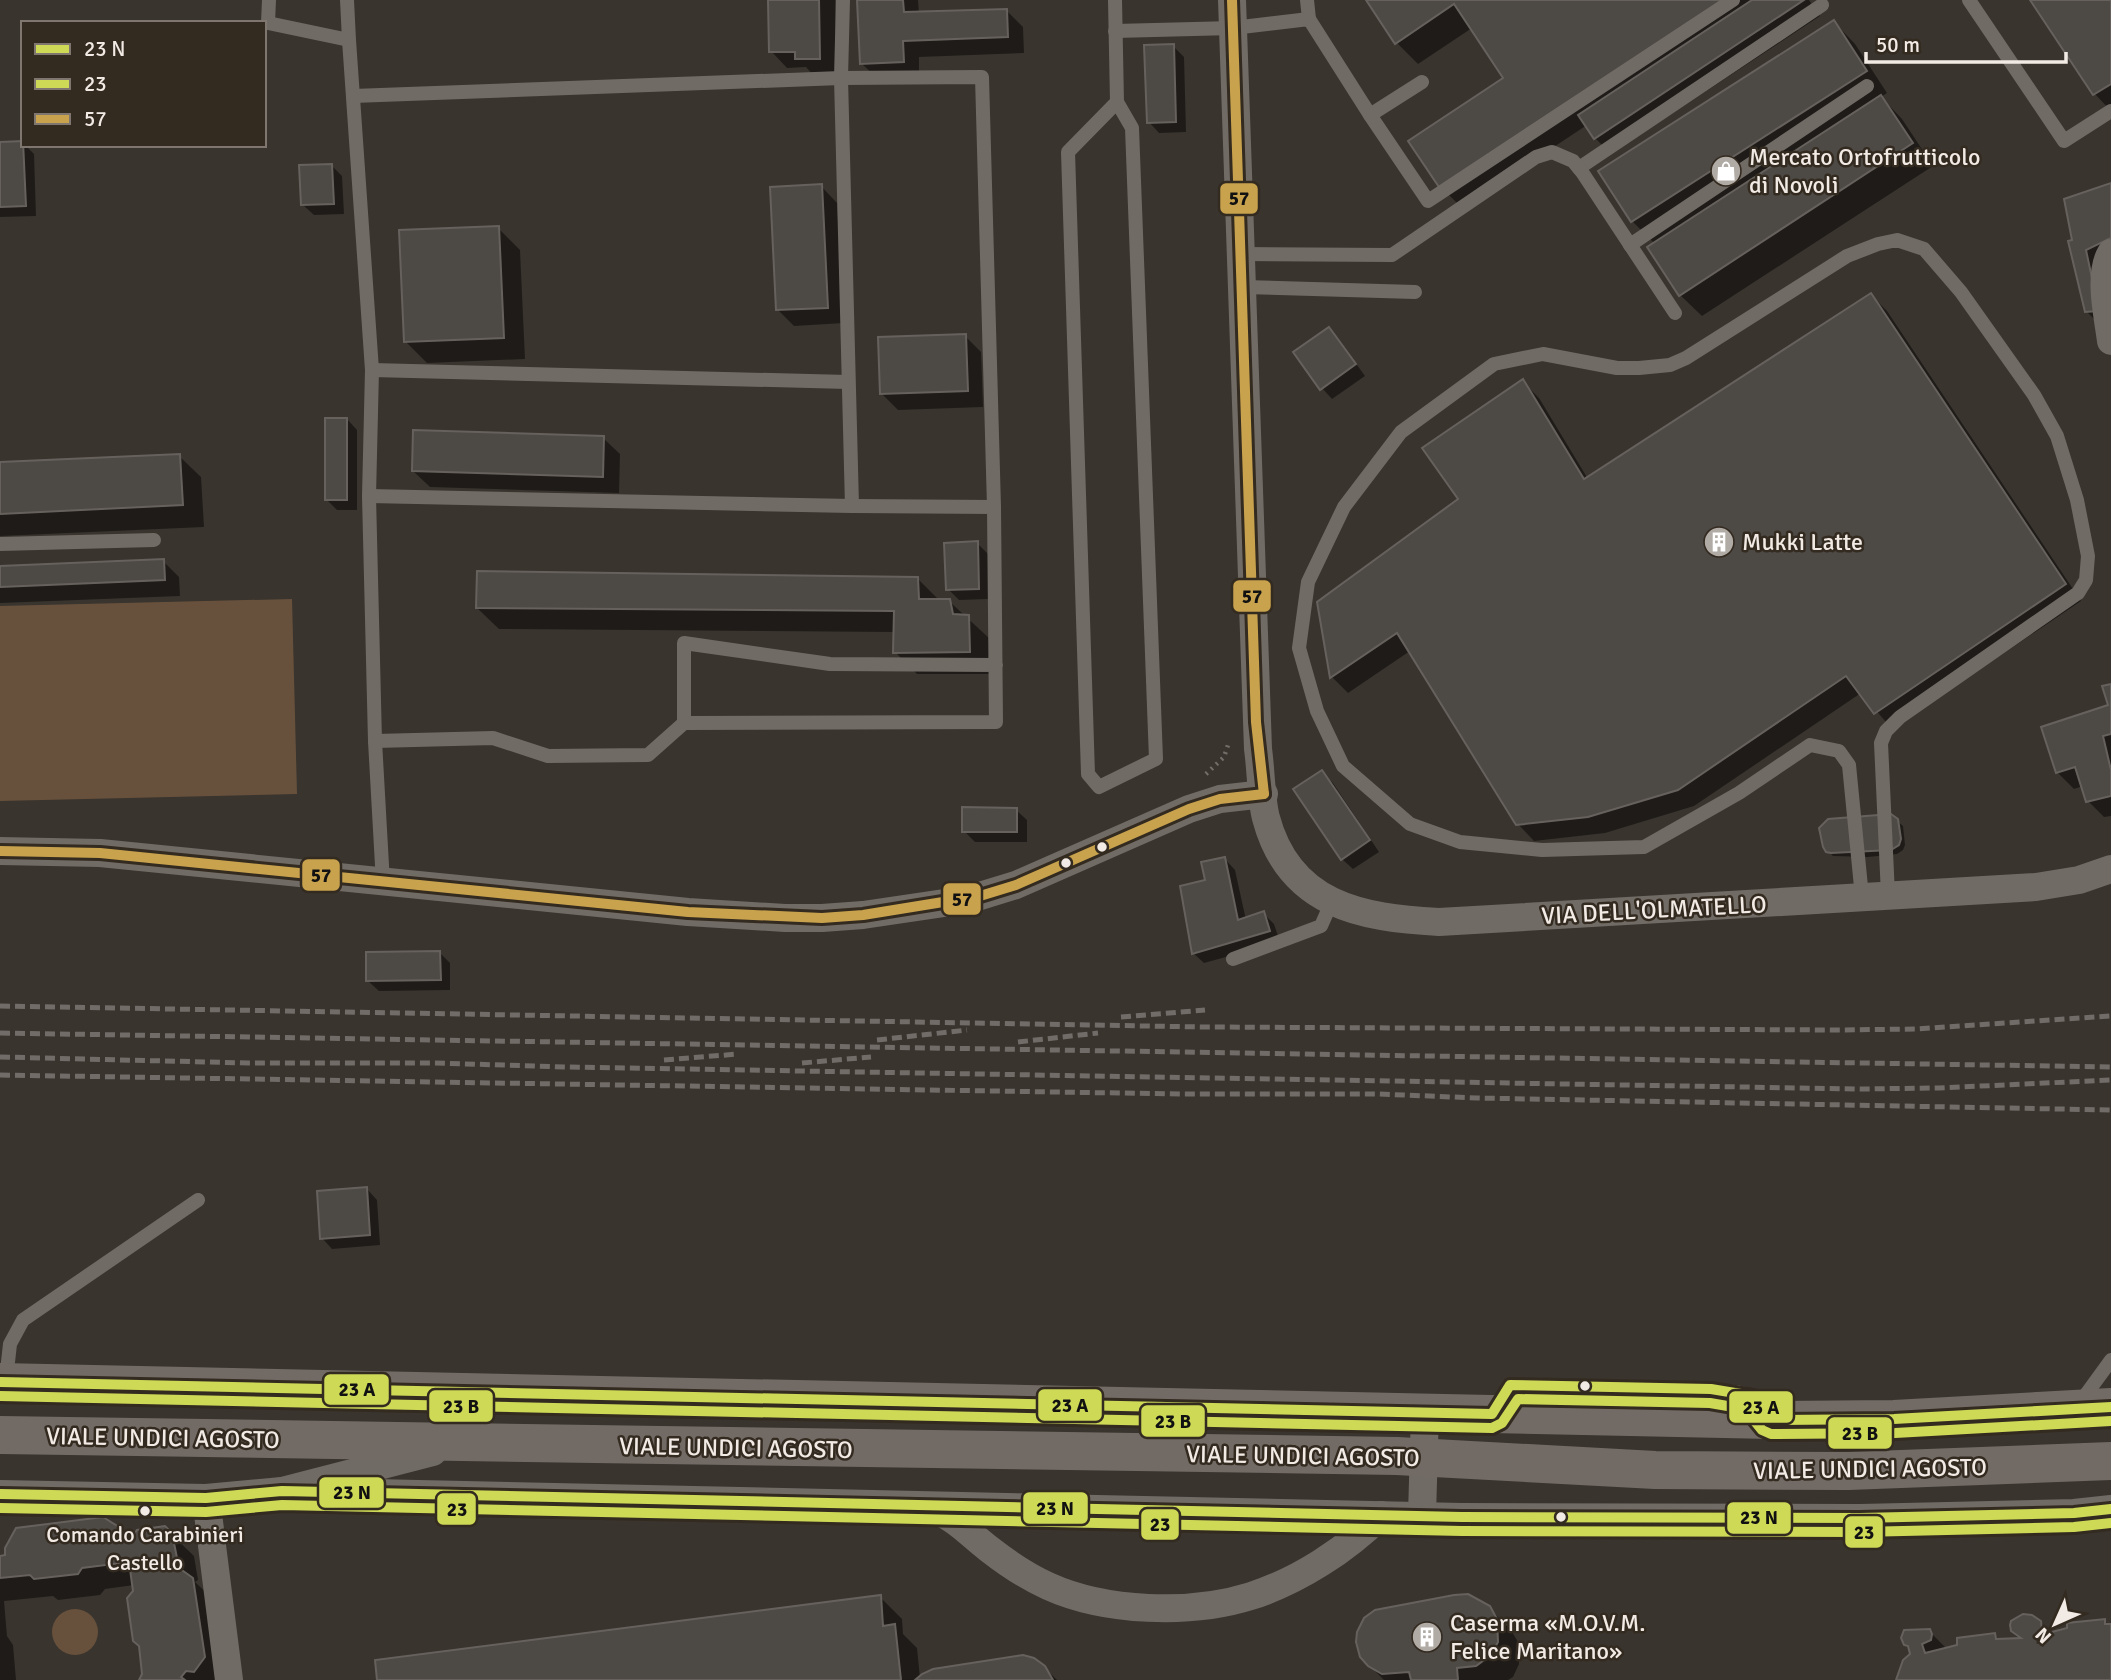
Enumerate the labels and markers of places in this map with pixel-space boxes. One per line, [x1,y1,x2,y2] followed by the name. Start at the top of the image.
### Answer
[1749,142,1980,200] place label: Mercato Ortofrutticolo di Novoli
[1709,154,1743,188] shop icon: Mercato Ortofrutticolo di Novoli
[1702,525,1736,559] building icon: Mukki Latte
[1742,527,1863,557] place label: Mukki Latte
[1095,840,1109,854] unlabelled marker
[1059,856,1073,870] unlabelled marker
[1578,1379,1592,1393] unlabelled marker
[138,1504,152,1518] marker: Comando Carabinieri Castello
[1554,1510,1568,1524] unlabelled marker
[46,1521,244,1576] place label: Comando Carabinieri Castello
[1450,1608,1646,1666] place label: Caserma «M.O.V.M. Felice Maritano»
[1410,1620,1444,1654] building icon: Caserma «M.O.V.M. Felice Maritano»

